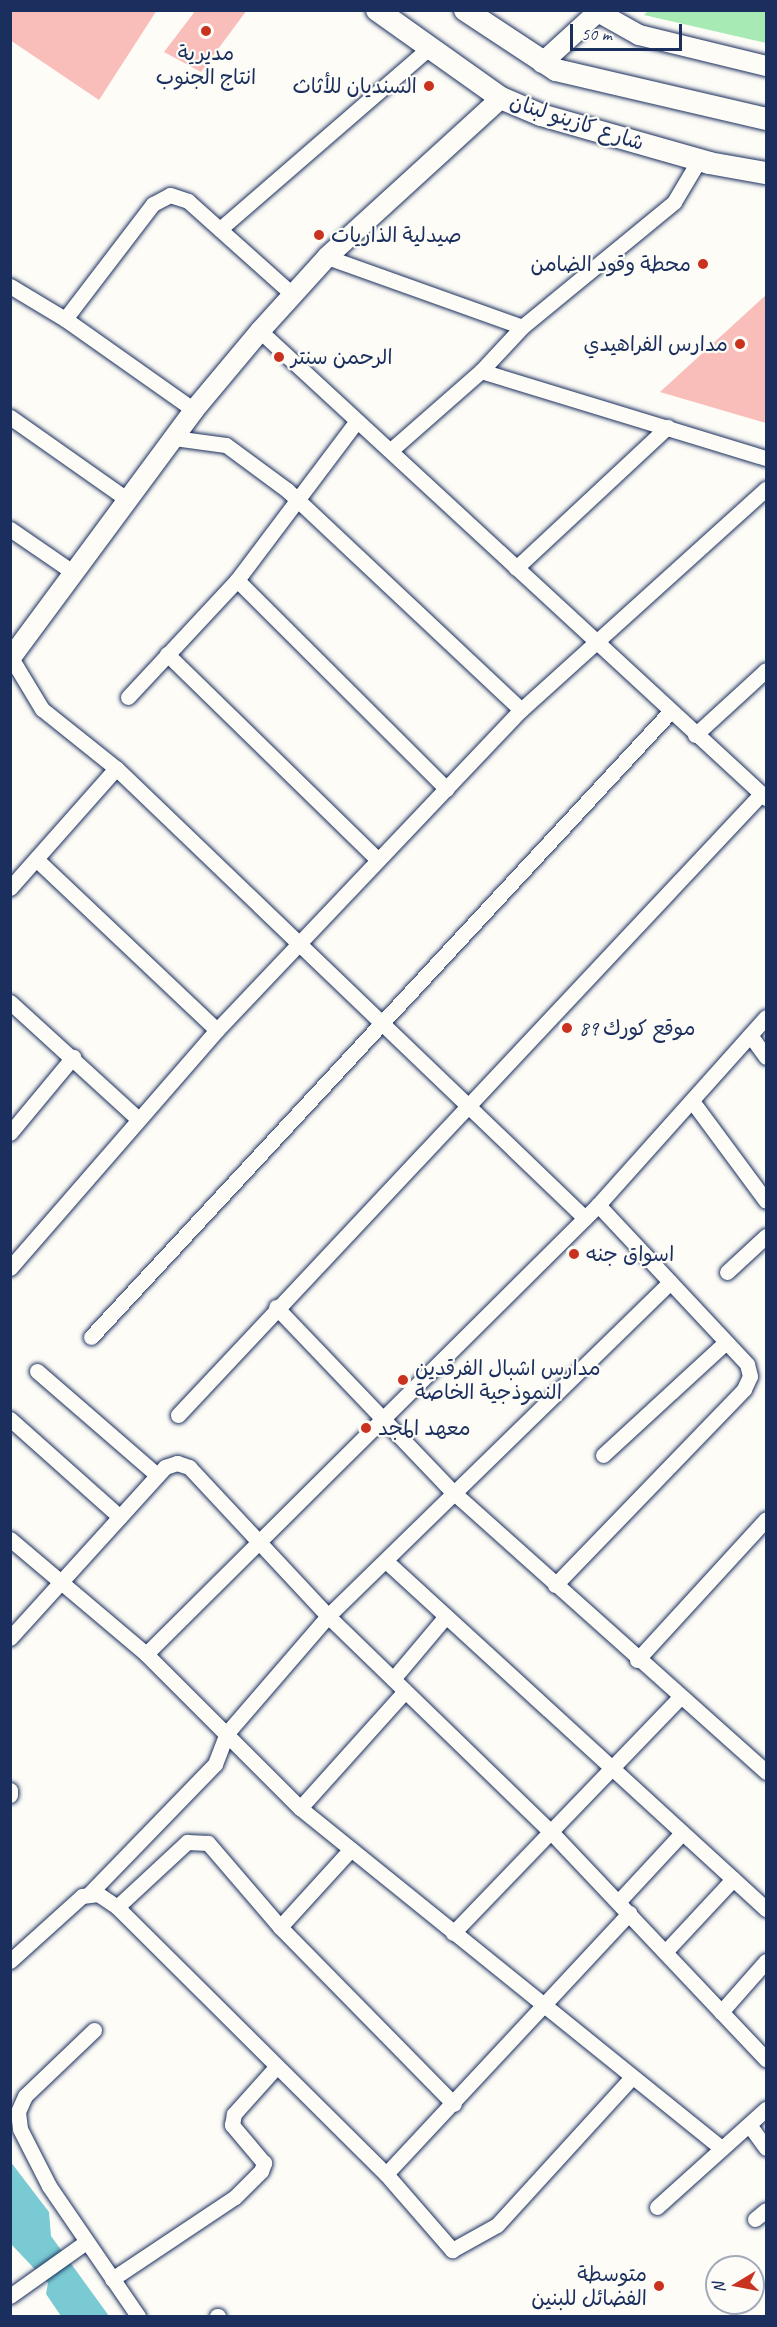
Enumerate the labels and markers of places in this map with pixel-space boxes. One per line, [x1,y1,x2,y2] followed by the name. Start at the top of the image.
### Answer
[199,24,213,38] marker: مديرية انتاج الجنوب
[156,40,256,90] place label: مديرية انتاج الجنوب
[292,73,417,99] place label: السنديان للأثاث
[422,79,436,93] marker: السنديان للأثاث
[331,222,462,248] place label: صيدلية الذاريات
[312,228,326,242] marker: صيدلية الذاريات
[530,251,691,277] place label: محطة وقود الضامن
[696,257,710,271] marker: محطة وقود الضامن
[584,331,728,357] place label: مدارس الفراهيدي
[733,337,747,351] marker: مدارس الفراهيدي
[291,344,393,370] place label: الرحمن سنتر
[272,350,286,364] marker: الرحمن سنتر
[579,1015,695,1041] place label: موقع كورك 89
[560,1021,574,1035] marker: موقع كورك 89
[586,1241,674,1267] place label: اسواق جنه
[567,1247,581,1261] marker: اسواق جنه
[415,1355,601,1405] place label: مدارس اشبال الفرقدين النموذجية الخاصة
[396,1373,410,1387] marker: مدارس اشبال الفرقدين النموذجية الخاصة
[378,1415,471,1441] place label: معهد المجد
[359,1421,373,1435] marker: معهد المجد
[531,2261,647,2311] place label: متوسطة الفضائل للبنين
[652,2279,666,2293] marker: متوسطة الفضائل للبنين

